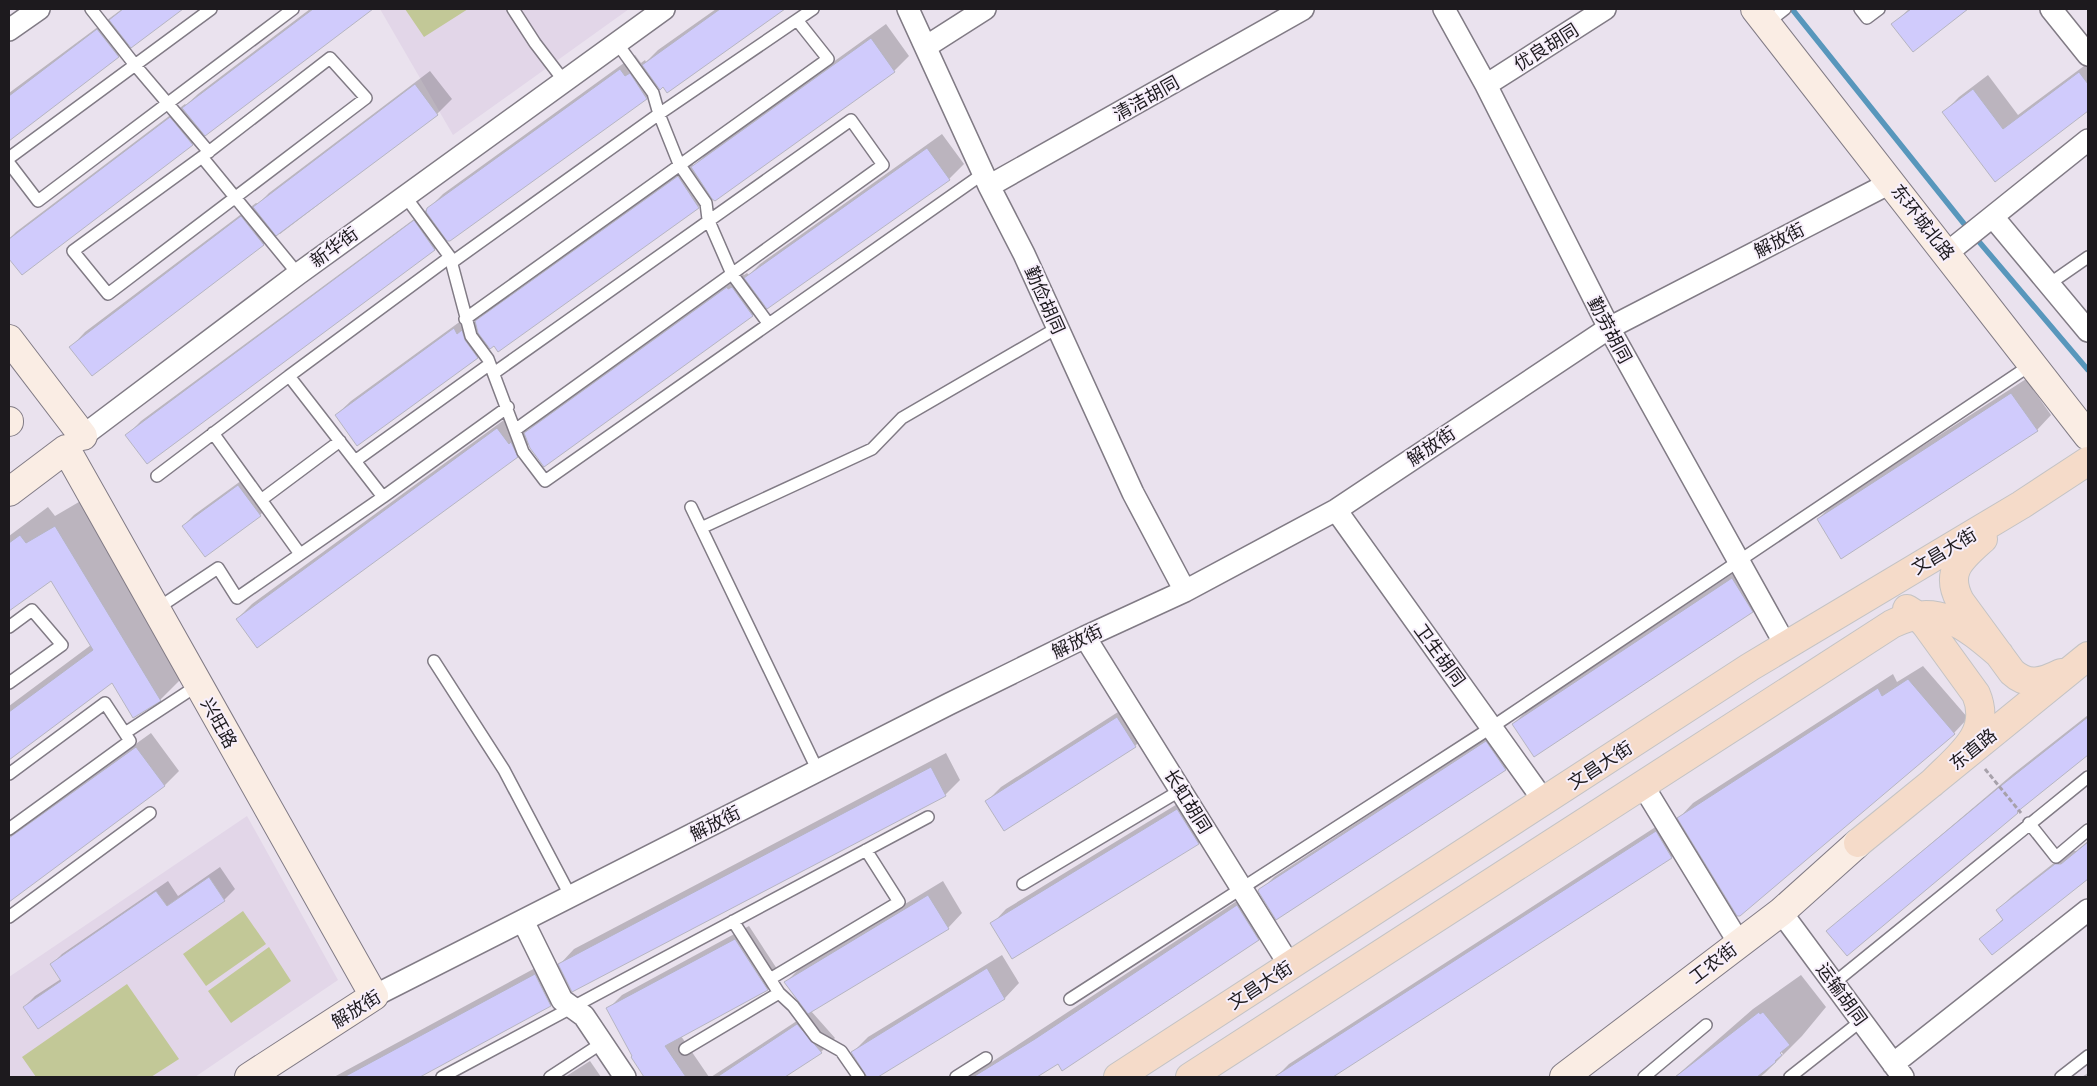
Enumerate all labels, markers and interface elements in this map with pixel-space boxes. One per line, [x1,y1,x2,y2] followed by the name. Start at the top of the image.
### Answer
[1510,19,1582,75] street label: 优良胡同
[1109,71,1183,125] street label: 清洁胡同
[1887,180,1959,264] street label: 东环城北路
[1750,218,1808,262] street label: 解放街
[306,223,362,271] street label: 新华街
[1021,263,1069,337] street label: 勤俭胡同
[1584,293,1636,367] street label: 勤劳胡同
[1403,422,1459,470] street label: 解放街
[1908,523,1980,579] street label: 文昌大街
[1048,620,1106,662] street label: 解放街
[1410,620,1470,690] street label: 卫生胡同
[197,694,241,752] street label: 兴旺路
[1945,724,2001,774] street label: 东直路
[1564,737,1636,793] street label: 文昌大街
[1160,765,1216,837] street label: 长虹胡同
[686,801,744,845] street label: 解放街
[1685,938,1741,988] street label: 工农街
[1224,957,1296,1013] street label: 文昌大街
[1812,959,1872,1029] street label: 运输胡同
[328,986,384,1032] street label: 解放街

